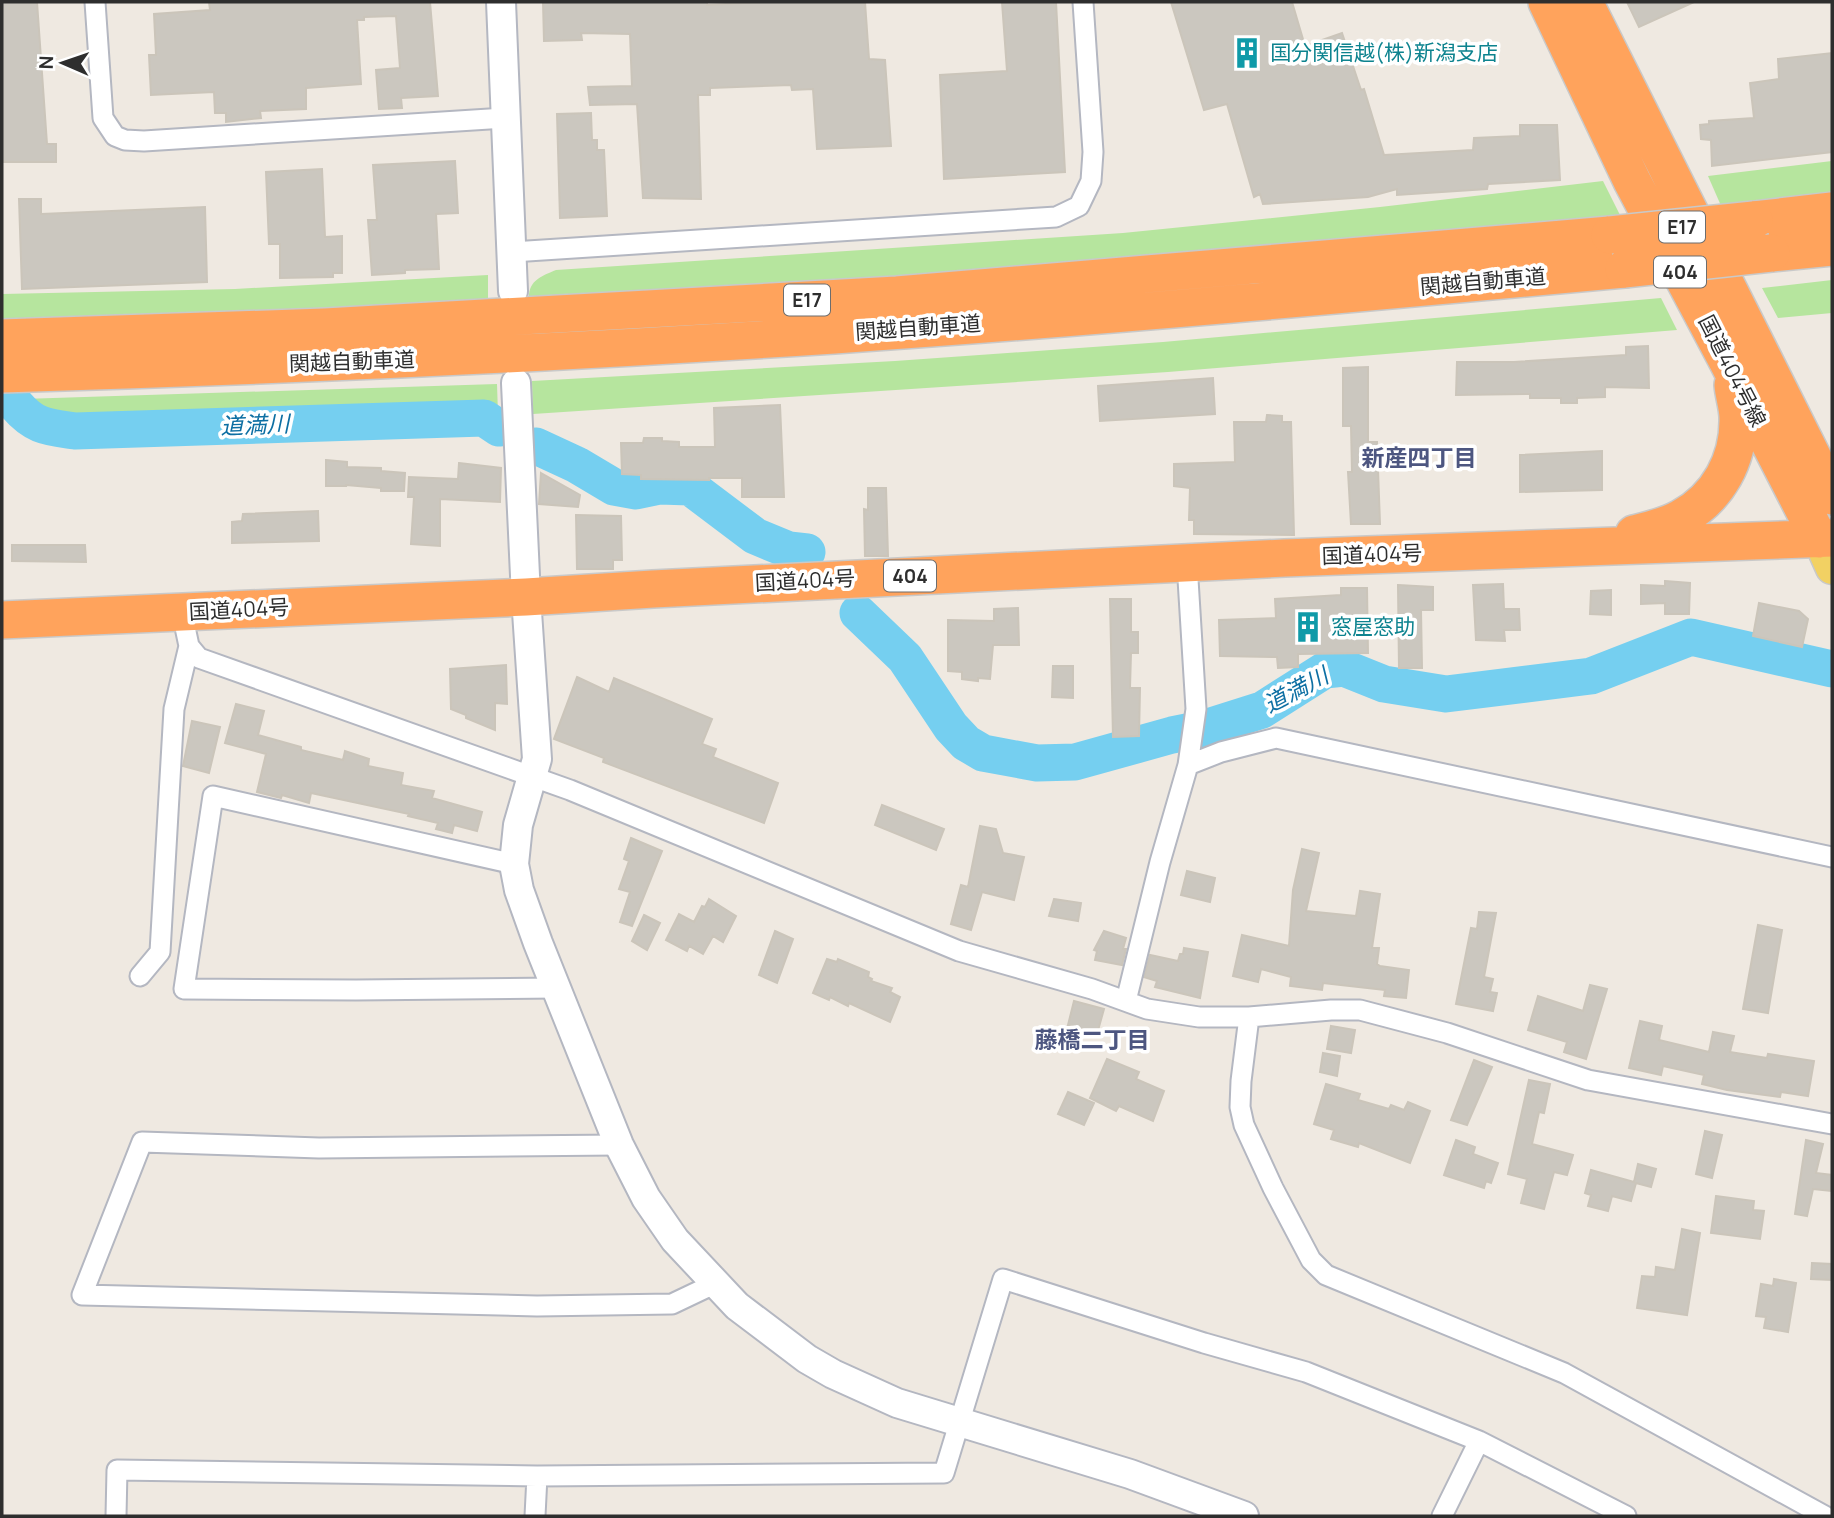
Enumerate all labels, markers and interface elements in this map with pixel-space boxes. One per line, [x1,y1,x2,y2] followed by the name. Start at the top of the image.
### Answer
[28,28,98,98] north arrow
[1230,36,1264,70] building icon: 国分関信越(株)新潟支店
[1270,38,1498,66] place label: 国分関信越(株)新潟支店
[33,55,59,70] text: N
[1659,212,1705,243] road number: E17
[1654,256,1706,288] road number: 404
[1419,262,1547,300] street label: 関越自動車道
[784,284,830,316] road number: E17
[854,309,982,345] street label: 関越自動車道
[1693,310,1773,431] street label: 国道404号線
[289,345,415,377] street label: 関越自動車道
[220,407,293,441] water label: 道満川
[1362,441,1477,473] district label: 新産四丁目
[1321,538,1423,570] street label: 国道404号
[884,561,936,592] road number: 404
[754,563,856,597] street label: 国道404号
[188,592,290,626] street label: 国道404号
[1291,610,1325,644] building icon: 窓屋窓助
[1331,612,1415,640] place label: 窓屋窓助
[1258,657,1336,719] water label: 道満川
[1035,1023,1150,1055] district label: 藤橋二丁目

